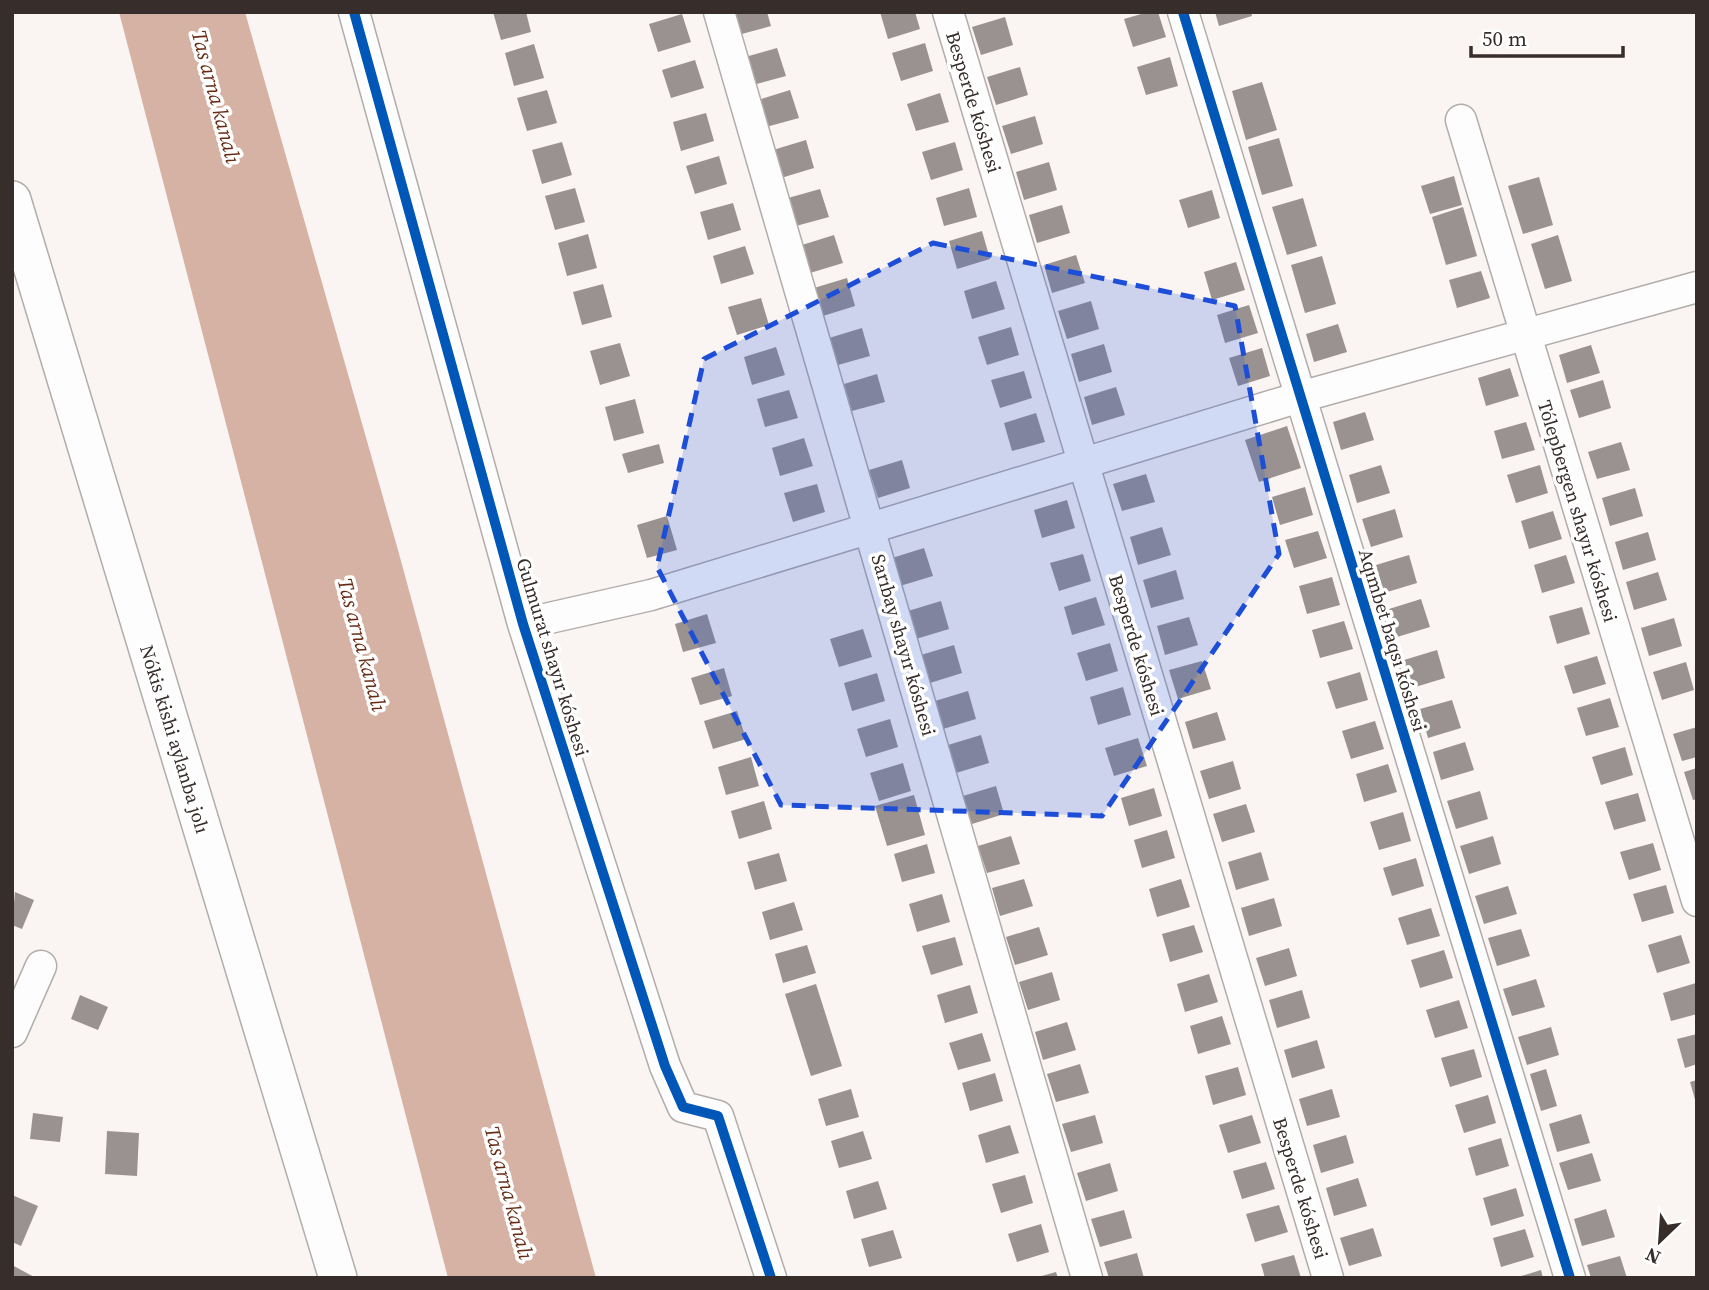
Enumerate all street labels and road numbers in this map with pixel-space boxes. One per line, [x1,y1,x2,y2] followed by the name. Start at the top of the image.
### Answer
[940,28,1008,176] street label: Besperde kóshesi
[1532,397,1624,625] street label: Tólepbergen shayır kóshesi
[1353,545,1433,735] street label: Aqımbet baqsı kóshesi
[866,551,942,739] street label: Sarıbay shayır kóshesi
[510,555,596,760] street label: Gulmurat shayır kóshesi
[1103,571,1171,719] street label: Besperde kóshesi
[134,642,216,837] street label: Nókis kishi aylanba jolı
[1267,1114,1335,1262] street label: Besperde kóshesi

